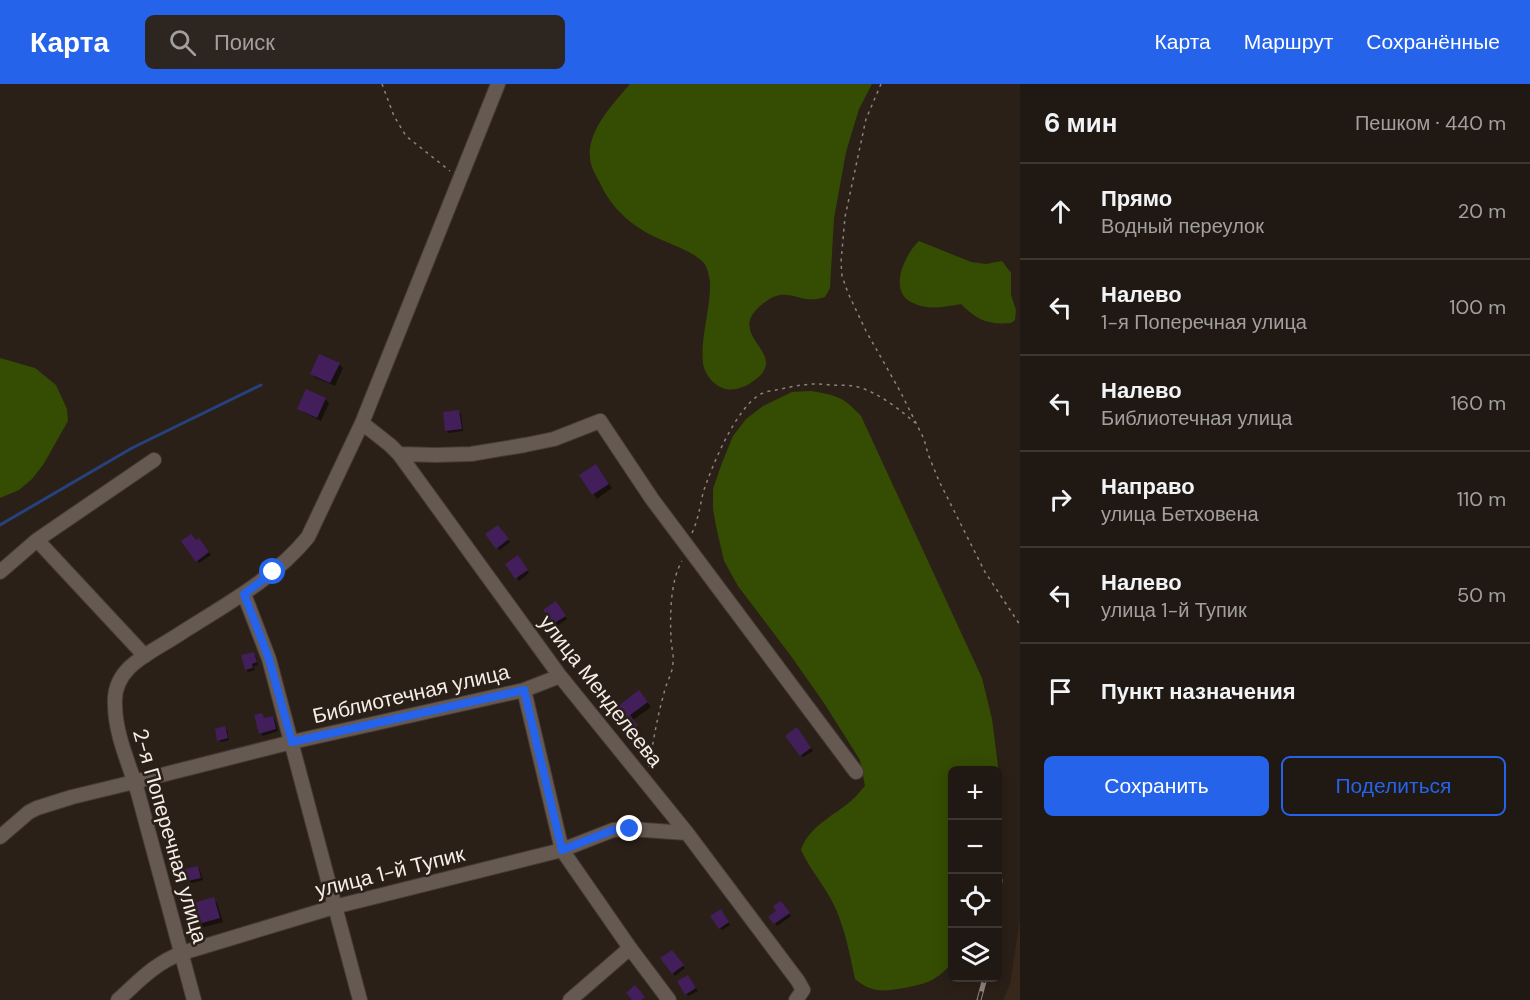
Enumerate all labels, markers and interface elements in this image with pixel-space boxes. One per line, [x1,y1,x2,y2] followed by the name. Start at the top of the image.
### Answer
[145,15,565,69] search box
[30,24,109,61] text: Карта
[166,26,199,59] icon: search
[214,28,275,57] text: Поиск
[1155,28,1211,56] text: Карта
[1244,28,1333,56] text: Маршрут
[1366,28,1500,56] text: Сохранённые
[1044,106,1118,140] text: 6 мин
[1355,110,1506,136] text: Пешком · 440 m
[1101,184,1172,213] text: Прямо
[1044,195,1077,228] icon: ahead
[1458,198,1506,224] text: 20 m
[1101,213,1264,239] text: Водный переулок
[1101,280,1182,309] text: Налево
[1044,291,1077,324] icon: left
[1449,294,1506,320] text: 100 m
[1101,309,1307,335] text: 1-я Поперечная улица
[1101,376,1182,405] text: Налево
[1044,387,1077,420] icon: left
[1450,390,1506,416] text: 160 m
[1101,405,1293,431] text: Библиотечная улица
[1101,472,1195,501] text: Направо
[1044,483,1077,516] icon: right
[1457,486,1506,512] text: 110 m
[1101,501,1259,527] text: улица Бетховена
[259,558,285,584] route start
[1101,568,1182,597] text: Налево
[1044,579,1077,612] icon: left
[1457,582,1506,608] text: 50 m
[1101,597,1247,623] text: улица 1-й Тупик
[533,609,669,773] street label: улица Менделеева
[310,658,512,730] street label: Библиотечная улица
[1044,675,1077,708] icon: arrive
[1101,677,1296,706] text: Пункт назначения
[126,726,214,947] street label: 2-я Поперечная улица
[1044,756,1269,816] button: Сохранить
[1281,756,1506,816] button: Поделиться
[948,766,1002,982] map controls
[948,766,1002,820] button: +
[616,815,642,841] route end
[948,820,1002,874] button: −
[312,840,468,904] street label: улица 1-й Тупик
[948,874,1002,928] button: locate
[948,928,1002,982] button: layers

